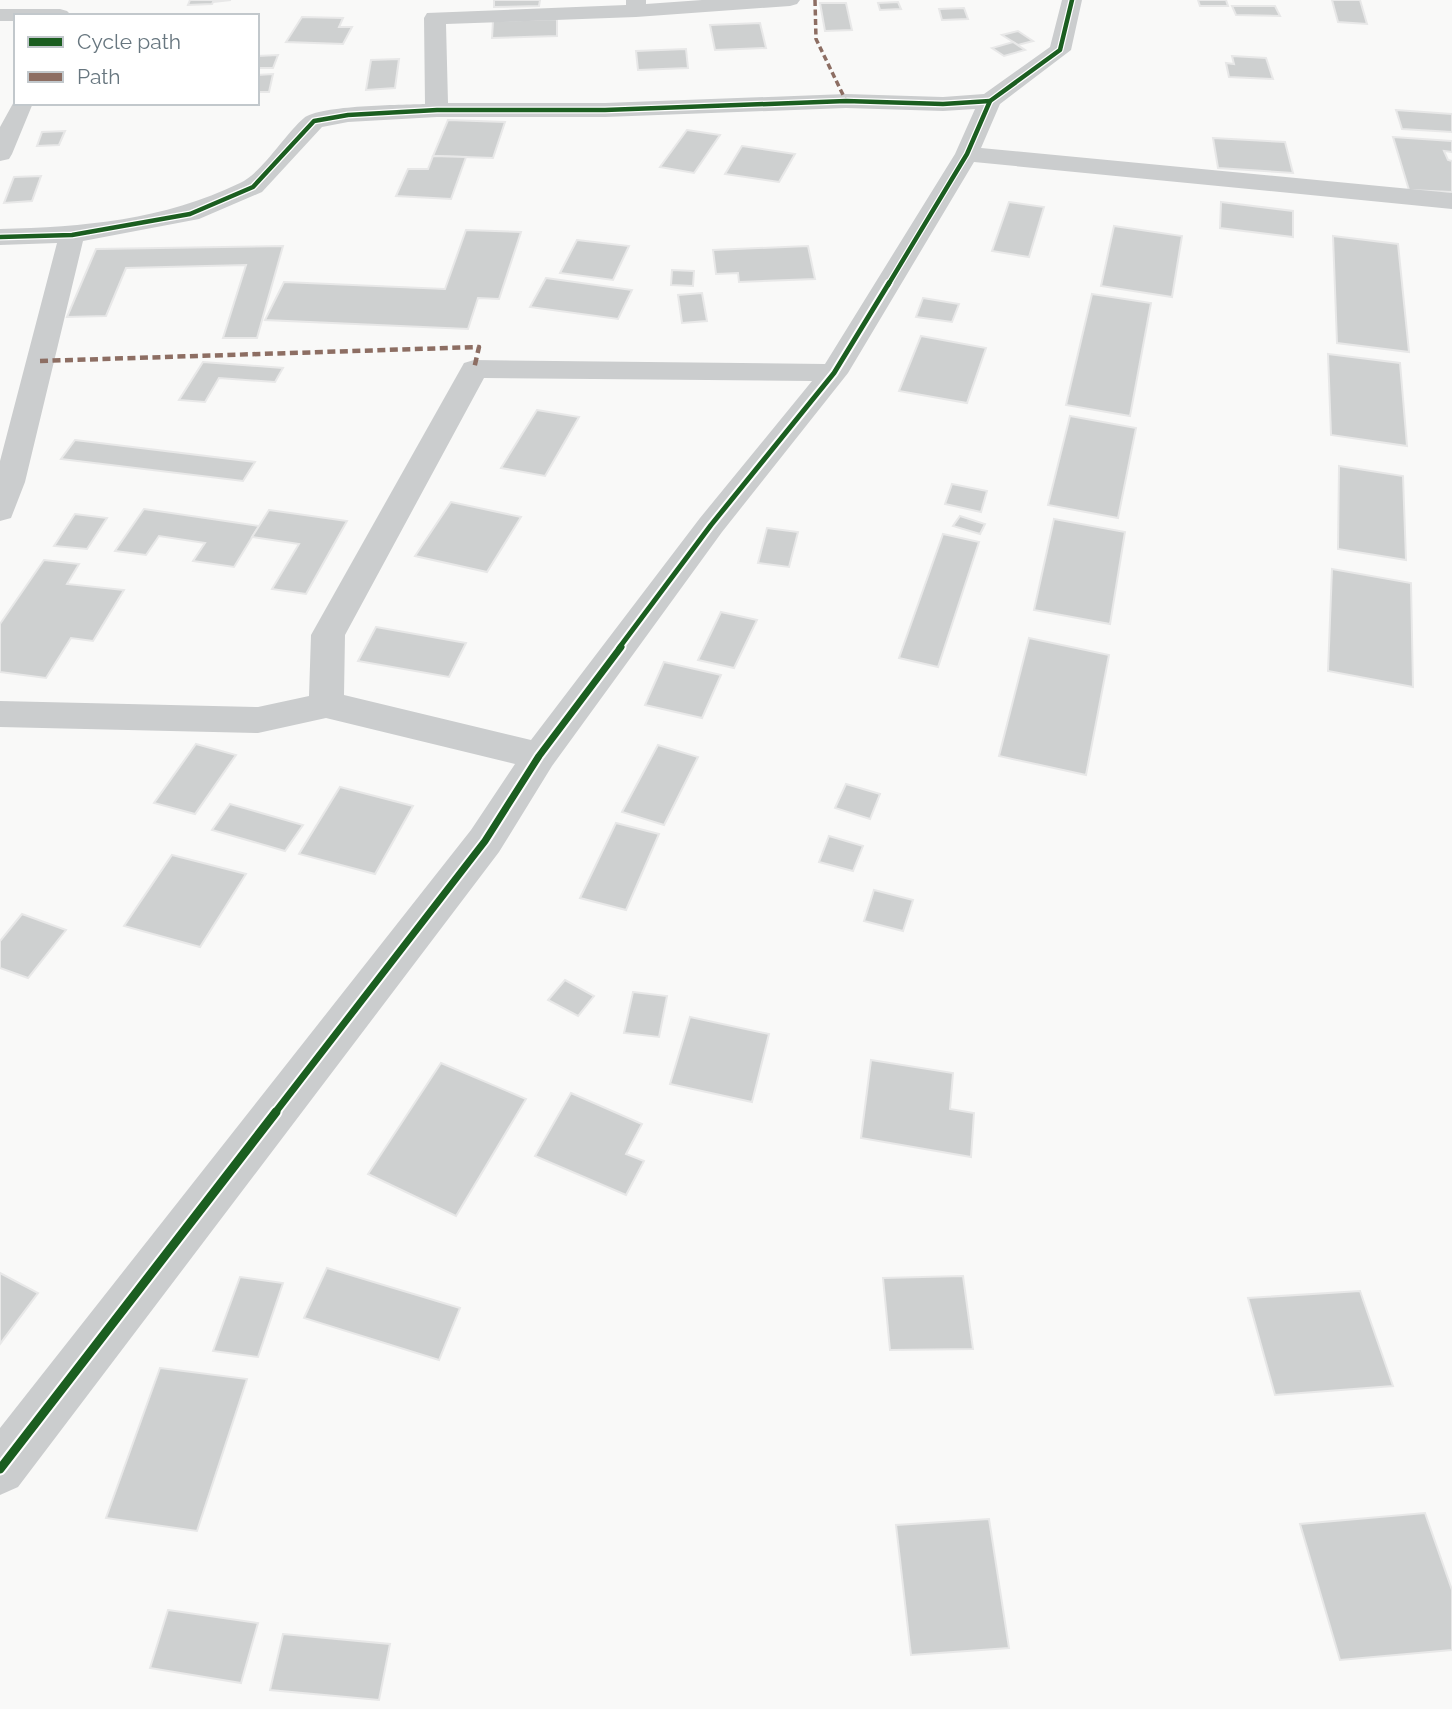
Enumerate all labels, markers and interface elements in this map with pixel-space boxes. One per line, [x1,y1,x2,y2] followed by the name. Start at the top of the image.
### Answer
[14,14,259,105] legend
[77,29,181,54] text: Cycle path
[77,64,121,89] text: Path

